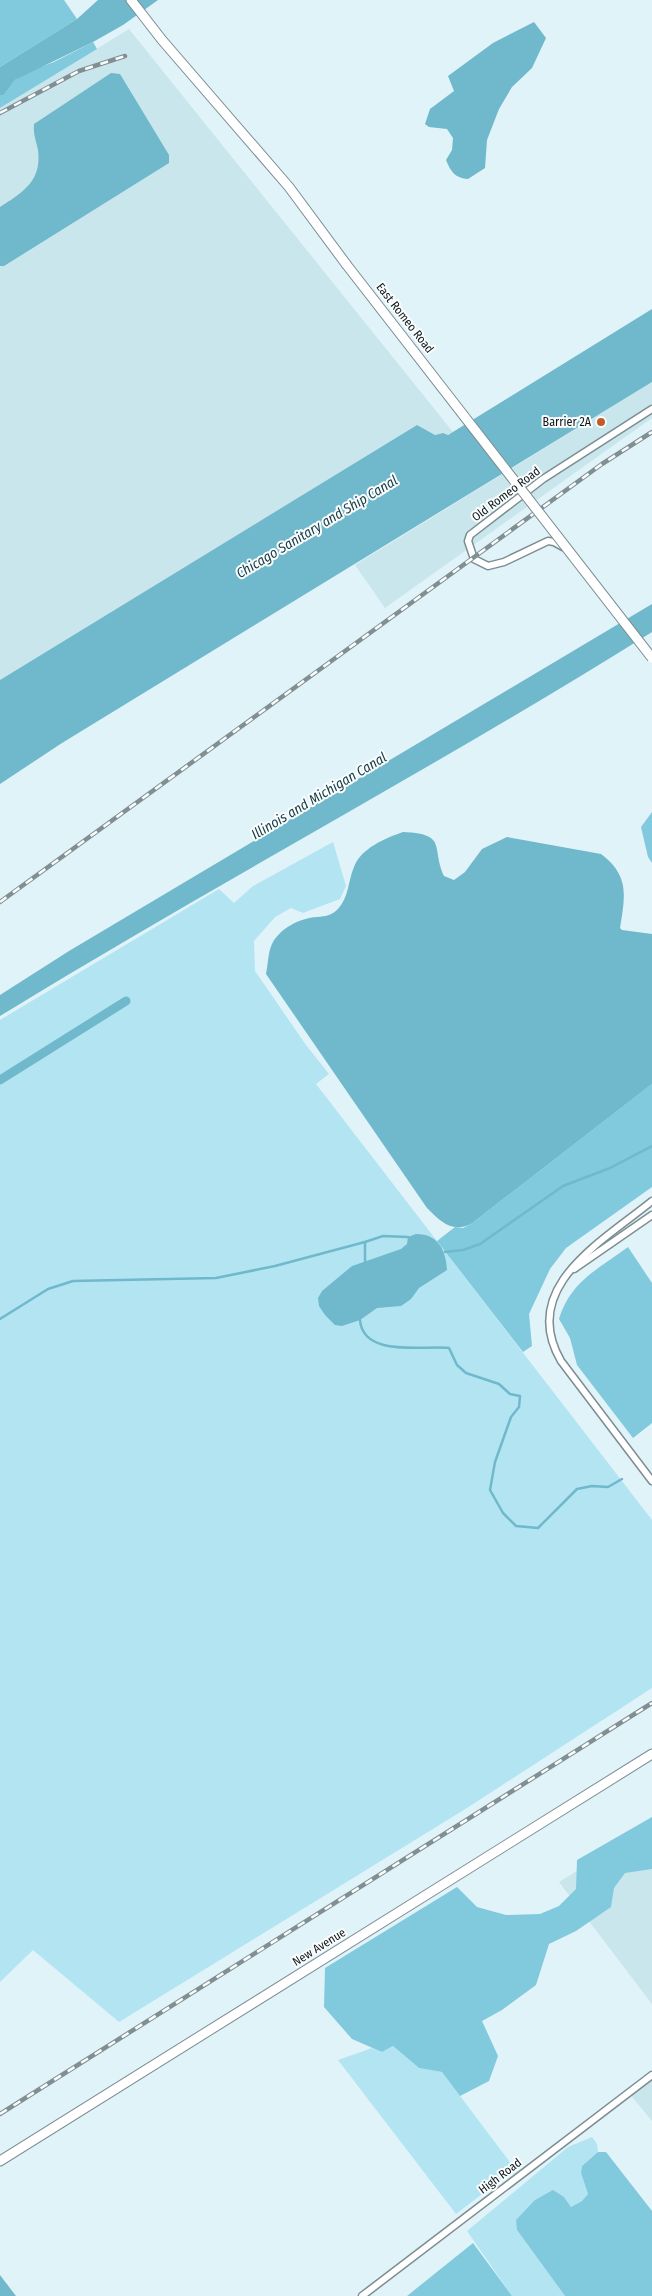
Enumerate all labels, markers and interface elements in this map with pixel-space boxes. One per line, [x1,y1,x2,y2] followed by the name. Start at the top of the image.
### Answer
[373,280,437,356] street label: East Romeo Road
[543,415,592,429] place label: Barrier 2A
[595,416,607,428] marker: Barrier 2A
[469,464,543,524] street label: Old Romeo Road
[233,472,401,582] water label: Chicago Sanitary and Ship Canal
[248,749,390,843] water label: Illinois and Michigan Canal
[290,1925,348,1969] street label: New Avenue
[476,2155,524,2197] street label: High Road

